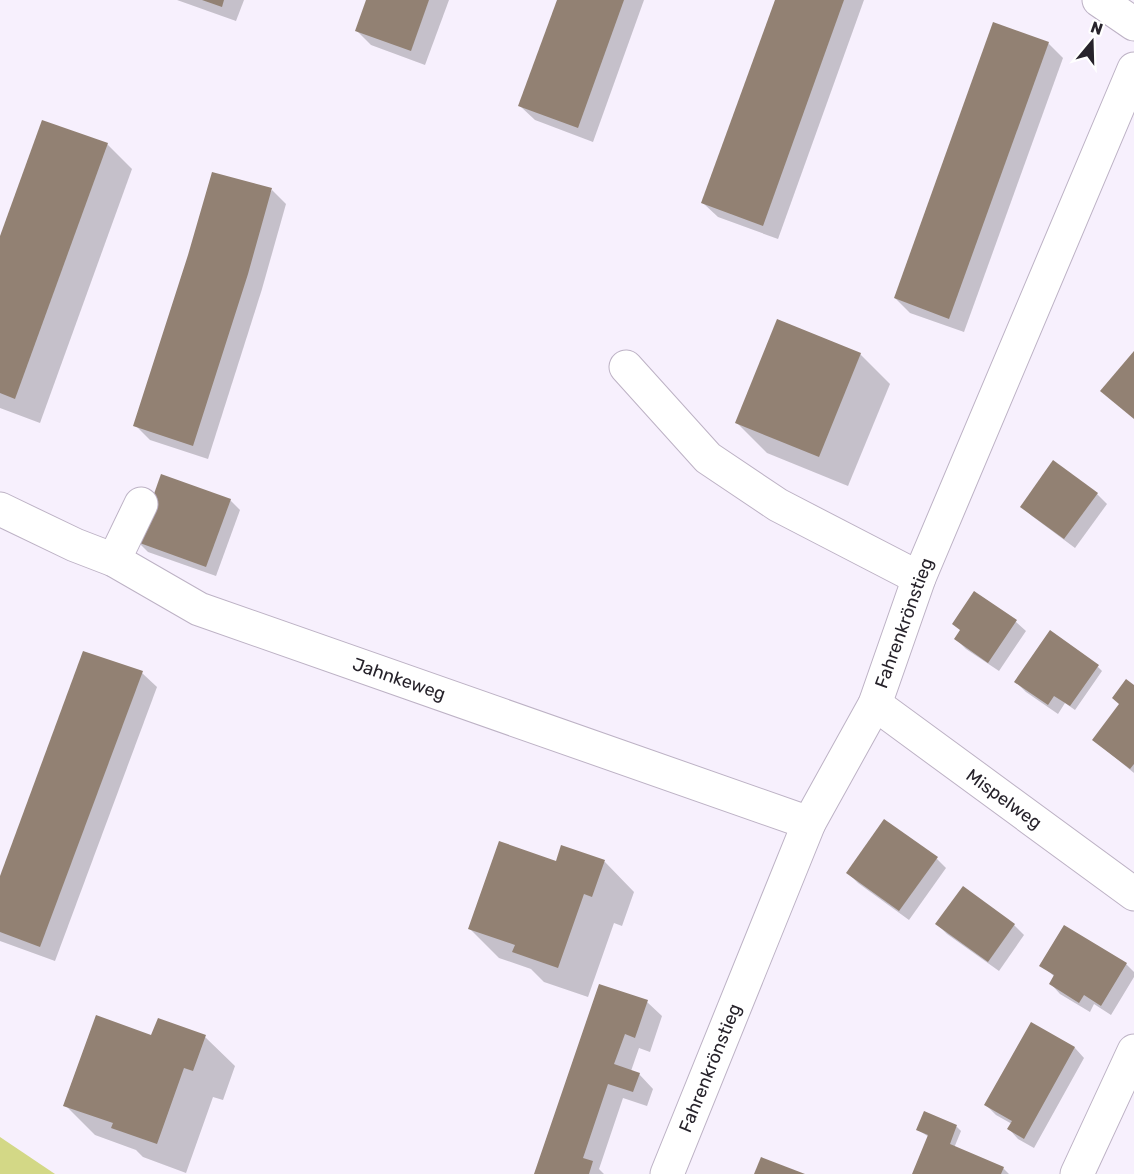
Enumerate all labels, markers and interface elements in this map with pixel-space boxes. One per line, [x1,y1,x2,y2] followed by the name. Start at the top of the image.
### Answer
[1062,12,1122,72] north arrow
[1088,17,1105,39] text: N
[870,555,938,691] street label: Fahrenkrönstieg
[350,653,448,705] street label: Jahnkeweg
[962,764,1046,834] street label: Mispelweg
[674,1000,746,1136] street label: Fahrenkrönstieg

